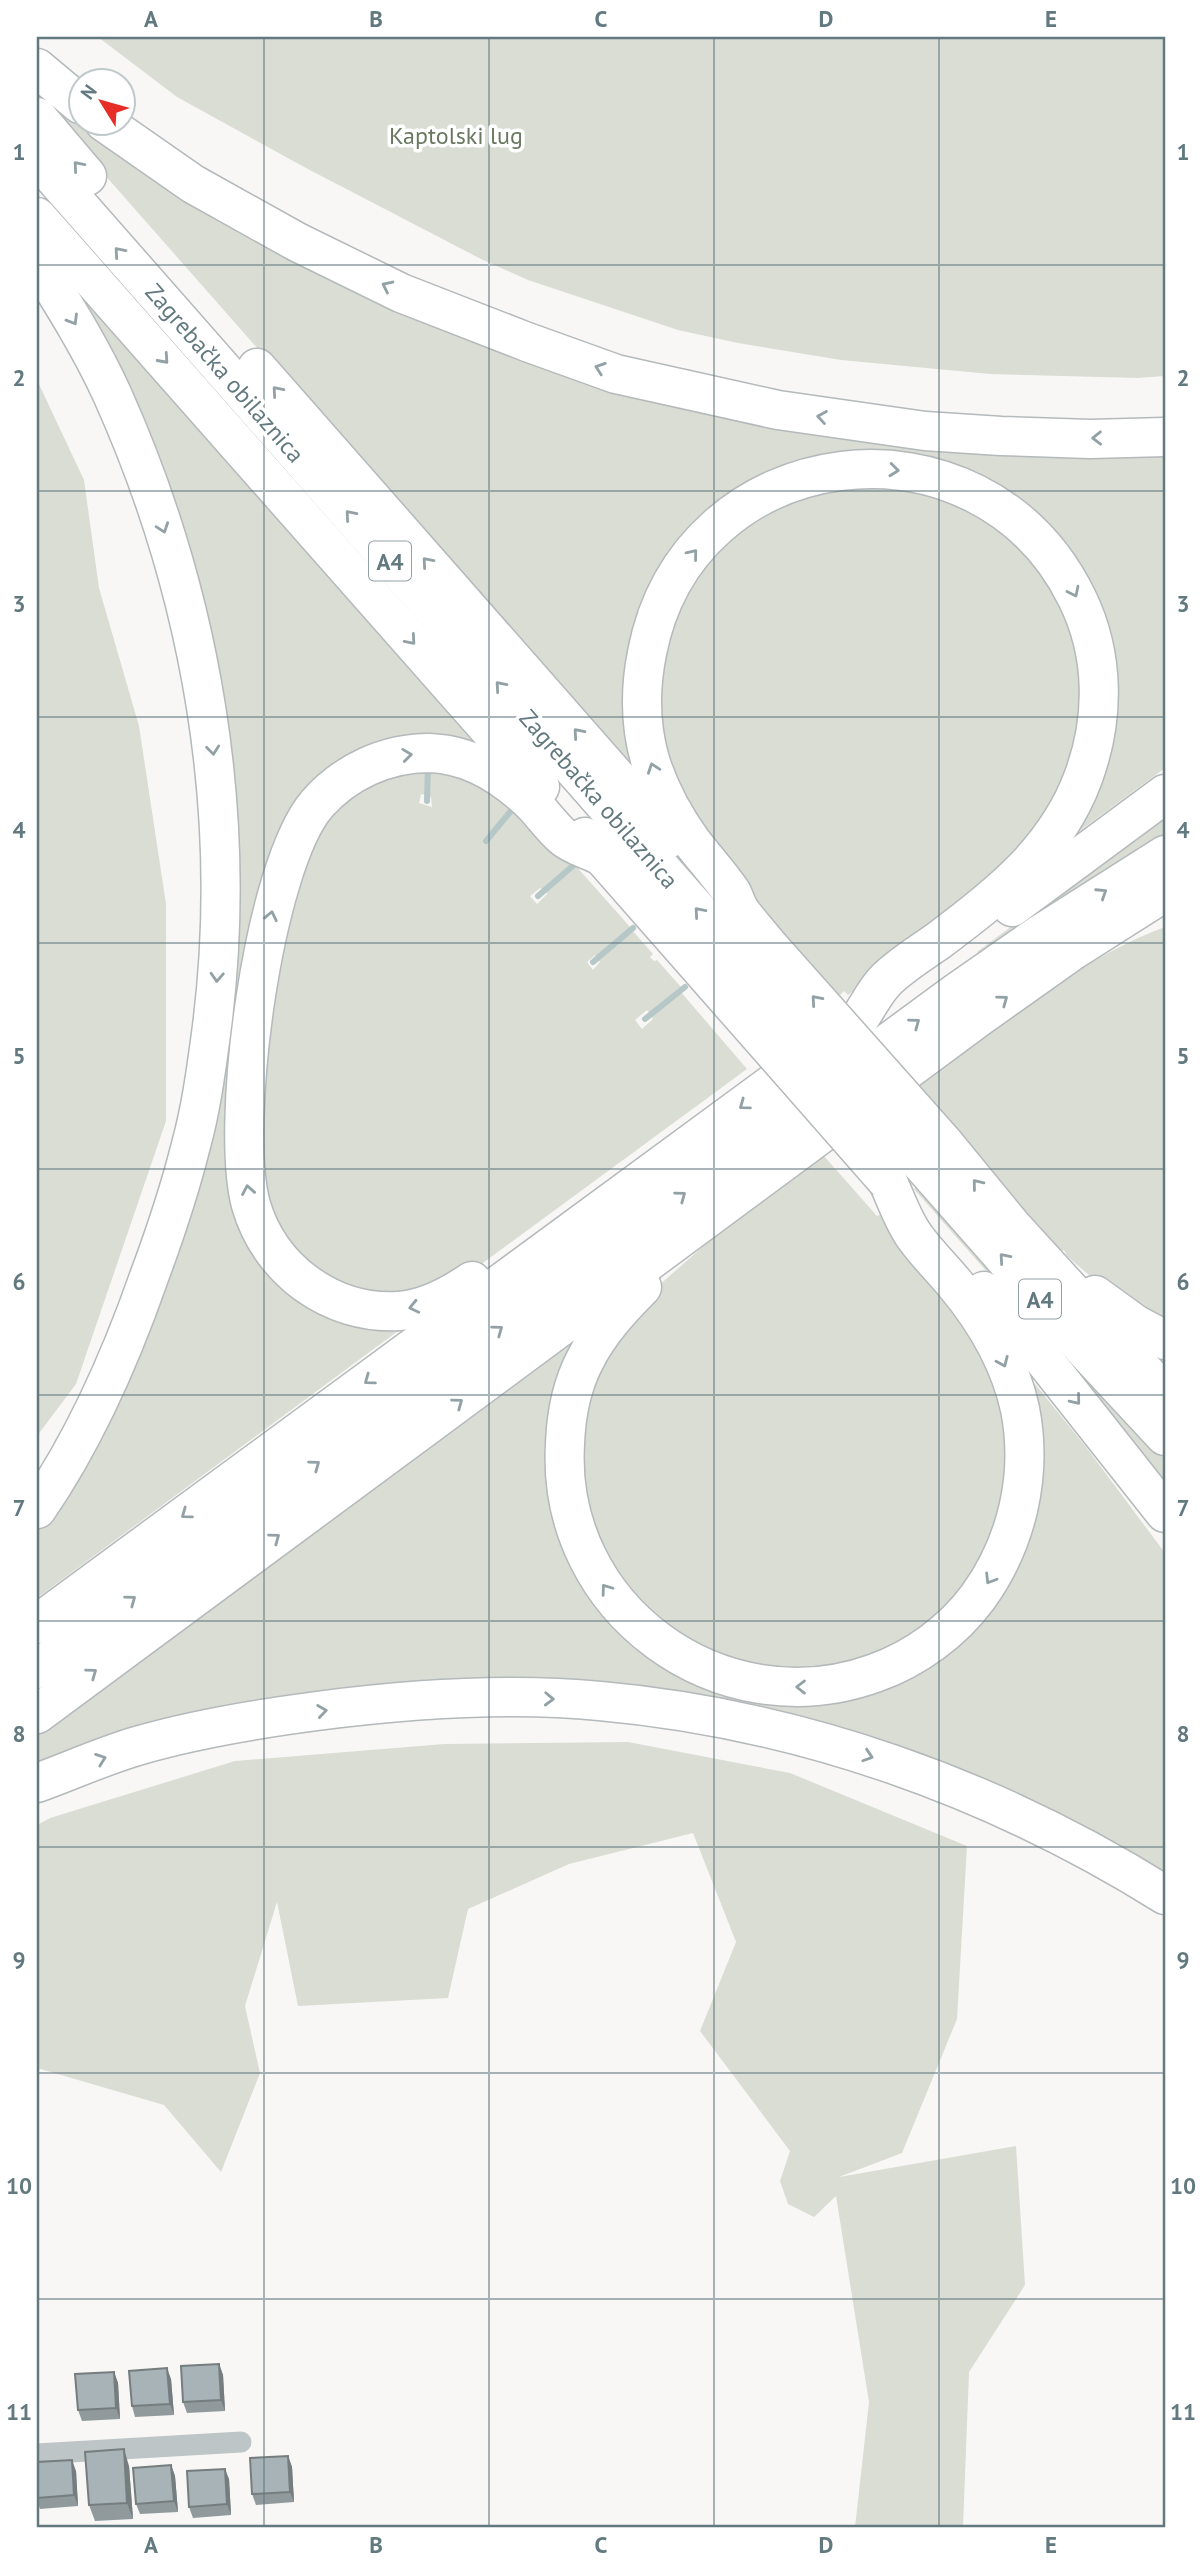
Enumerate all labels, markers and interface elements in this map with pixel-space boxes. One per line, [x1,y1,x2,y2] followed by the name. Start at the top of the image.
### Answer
[144,4,158,33] text: A
[369,4,383,33] text: B
[595,4,608,33] text: C
[819,4,833,33] text: D
[1045,4,1057,33] text: E
[66,66,136,136] north arrow
[75,80,102,104] text: N
[389,120,523,151] park label: Kaptolski lug
[12,137,26,166] text: 1
[1176,137,1190,166] text: 1
[74,161,86,174] one-way arrow
[115,247,127,260] one-way arrow
[139,277,311,469] street label: Zagrebačka obilaznica
[382,281,394,295] one-way arrow
[64,313,77,326] one-way arrow
[156,351,168,364] one-way arrow
[594,362,606,376] one-way arrow
[12,363,26,392] text: 2
[1176,363,1190,392] text: 2
[273,386,285,399] one-way arrow
[816,410,828,425] one-way arrow
[1091,430,1102,446] one-way arrow
[889,462,900,477] one-way arrow
[346,510,358,523] one-way arrow
[155,522,169,534] one-way arrow
[369,541,411,580] road number: A4
[685,550,698,562] one-way arrow
[423,557,436,570] one-way arrow
[1066,585,1080,597] one-way arrow
[12,589,26,618] text: 3
[1176,589,1190,618] text: 3
[403,632,415,645] one-way arrow
[496,681,508,694] one-way arrow
[513,703,685,895] street label: Zagrebačka obilaznica
[574,728,586,741] one-way arrow
[205,744,220,756] one-way arrow
[402,748,413,763] one-way arrow
[647,763,661,775] one-way arrow
[12,815,26,844] text: 4
[1176,815,1190,844] text: 4
[1094,889,1107,902] one-way arrow
[695,907,707,920] one-way arrow
[263,910,278,922] one-way arrow
[210,972,225,983] one-way arrow
[812,995,824,1008] one-way arrow
[995,996,1008,1008] one-way arrow
[908,1019,920,1031] one-way arrow
[12,1041,26,1070] text: 5
[1176,1041,1190,1070] text: 5
[739,1097,752,1109] one-way arrow
[973,1179,985,1192] one-way arrow
[242,1184,257,1196] one-way arrow
[673,1191,686,1204] one-way arrow
[1000,1254,1012,1267] one-way arrow
[12,1267,26,1296] text: 6
[1176,1267,1190,1296] text: 6
[1019,1280,1061,1318] road number: A4
[408,1299,420,1314] one-way arrow
[490,1326,503,1339] one-way arrow
[995,1354,1009,1367] one-way arrow
[365,1371,377,1384] one-way arrow
[1068,1393,1081,1405] one-way arrow
[450,1399,463,1412] one-way arrow
[307,1461,319,1473] one-way arrow
[12,1493,26,1522] text: 7
[1176,1493,1190,1522] text: 7
[181,1506,194,1519] one-way arrow
[267,1534,280,1547] one-way arrow
[985,1572,998,1585] one-way arrow
[602,1584,614,1596] one-way arrow
[123,1596,136,1608] one-way arrow
[84,1669,97,1681] one-way arrow
[795,1679,806,1695] one-way arrow
[544,1692,555,1707] one-way arrow
[316,1703,328,1718] one-way arrow
[12,1719,26,1748] text: 8
[1176,1719,1190,1748] text: 8
[862,1748,874,1762] one-way arrow
[94,1754,106,1768] one-way arrow
[12,1945,26,1974] text: 9
[1176,1945,1190,1974] text: 9
[6,2171,32,2200] text: 10
[1170,2171,1196,2200] text: 10
[6,2397,32,2426] text: 11
[1170,2397,1196,2426] text: 11
[144,2530,158,2559] text: A
[369,2530,383,2559] text: B
[595,2530,608,2559] text: C
[819,2530,833,2559] text: D
[1045,2530,1057,2559] text: E

